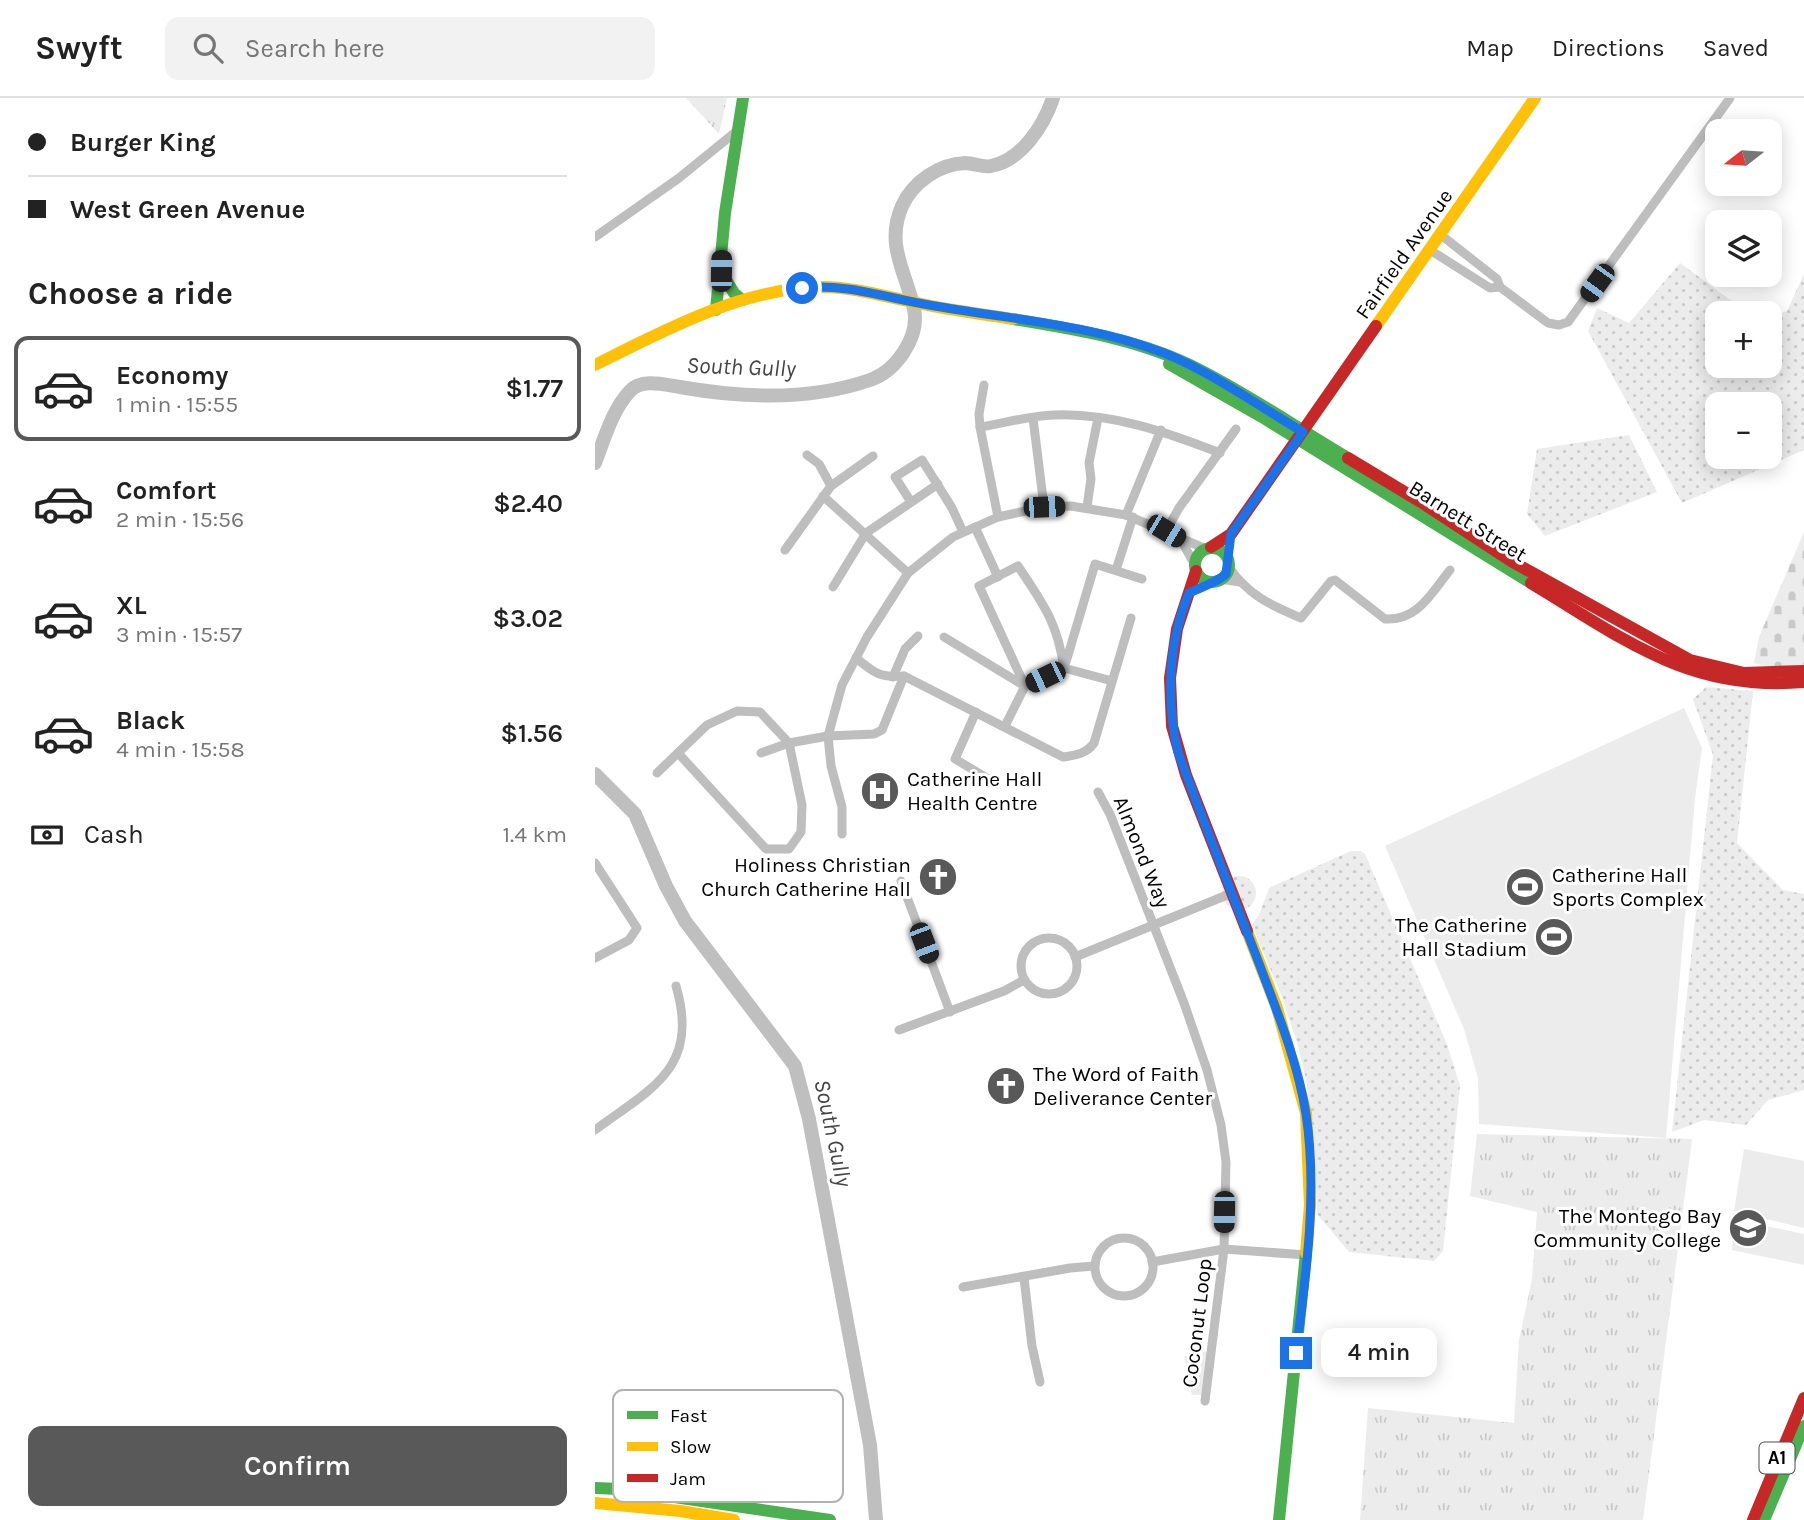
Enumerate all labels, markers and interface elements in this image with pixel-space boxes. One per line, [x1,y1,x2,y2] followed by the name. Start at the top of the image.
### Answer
[165,17,655,80] search box
[35,29,123,67] text: Swyft
[189,29,227,67] icon: search
[245,33,385,64] text: Search here
[1466,34,1514,62] text: Map
[1552,34,1665,62] text: Directions
[1703,34,1769,62] text: Saved
[1705,119,1781,196] north arrow
[1705,119,1782,469] map controls
[70,127,216,158] text: Burger King
[1350,185,1458,323] street label: Fairfield Avenue
[70,194,305,225] text: West Green Avenue
[1705,210,1782,287] button: layers
[711,250,732,292] car
[1577,260,1618,306] car
[786,272,818,304] route start
[28,275,233,312] text: Choose a ride
[1705,301,1782,378] button: +
[686,352,797,382] water label: South Gully
[32,357,95,420] icon: car
[116,360,228,391] text: Economy
[506,373,563,404] text: $1.77
[116,391,238,418] text: 1 min · 15:55
[1705,392,1782,469] button: −
[32,472,95,535] icon: car
[116,475,217,506] text: Comfort
[1405,475,1531,567] street label: Barnett Street
[493,488,563,519] text: $2.40
[1023,496,1066,518] car
[116,506,244,533] text: 2 min · 15:56
[1143,511,1190,551] car
[32,587,95,650] icon: car
[116,590,147,621] text: XL
[493,603,563,634] text: $3.02
[116,621,242,648] text: 3 min · 15:57
[1022,658,1069,696] car
[32,702,95,765] icon: car
[116,705,185,736] text: Black
[501,718,563,749] text: $1.56
[116,736,245,763] text: 4 min · 15:58
[907,767,1042,815] place label: Catherine Hall Health Centre
[859,770,901,812] hospital icon: Catherine Hall Health Centre
[1109,793,1175,912] street label: Almond Way
[28,816,66,854] icon: cash
[84,819,144,850] text: Cash
[503,821,567,848] text: 1.4 km
[701,853,911,901] place label: Holiness Christian Church Catherine Hall
[917,856,959,898] church icon: Holiness Christian Church Catherine Hall
[1552,863,1704,911] place label: Catherine Hall Sports Complex
[1504,866,1546,908] sports icon: Catherine Hall Sports Complex
[1395,913,1527,961] place label: The Catherine Hall Stadium
[1533,916,1575,958] sports icon: The Catherine Hall Stadium
[907,920,942,966] car
[1033,1062,1213,1110] place label: The Word of Faith Deliverance Center
[985,1065,1027,1107] church icon: The Word of Faith Deliverance Center
[808,1077,858,1190] water label: South Gully
[1214,1191,1235,1233] car
[1534,1204,1721,1252] place label: The Montego Bay Community College
[1727,1207,1769,1249] school or university icon: The Montego Bay Community College
[1177,1257,1217,1389] street label: Coconut Loop
[1321,1328,1436,1378] callout: 4 min
[1280,1337,1312,1369] route end
[1348,1339,1410,1366] text: 4 min
[613,1390,843,1502] legend
[670,1405,707,1427] text: Fast
[28,1426,567,1506] button: Confirm
[670,1436,711,1458] text: Slow
[1759,1442,1795,1474] road number: A1
[670,1468,706,1490] text: Jam

